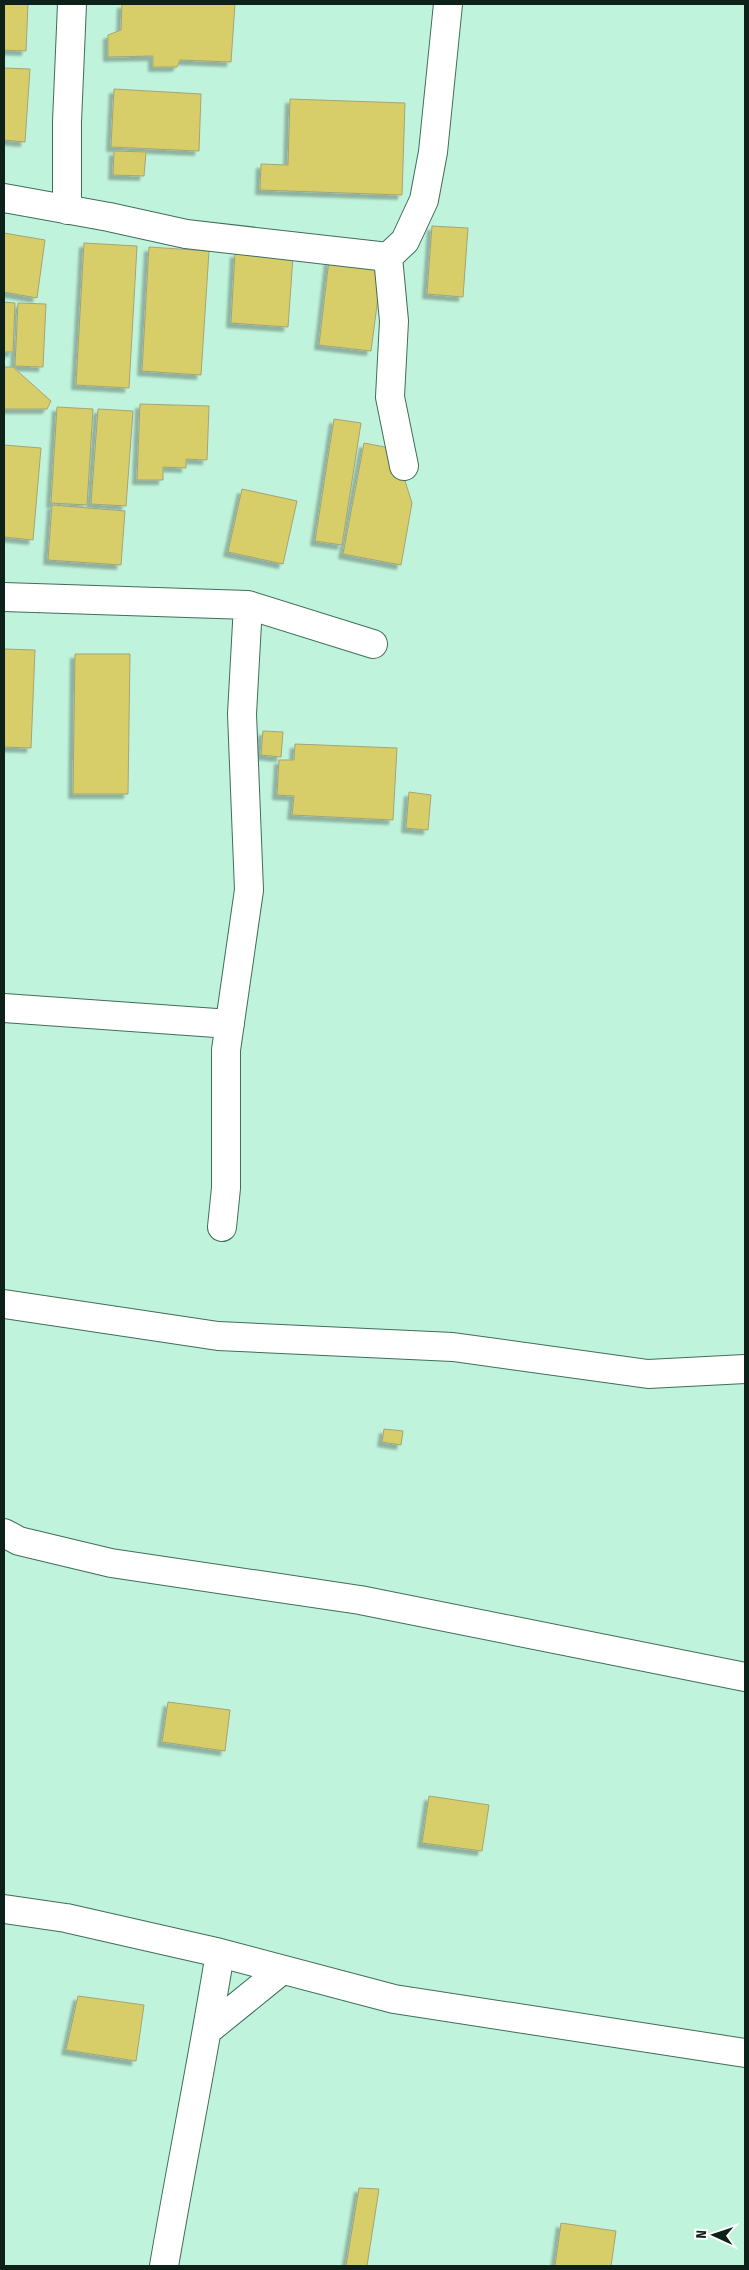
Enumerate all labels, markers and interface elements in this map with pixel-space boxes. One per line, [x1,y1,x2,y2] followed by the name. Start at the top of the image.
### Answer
[689,2210,739,2260] north arrow
[693,2230,710,2239] text: N

